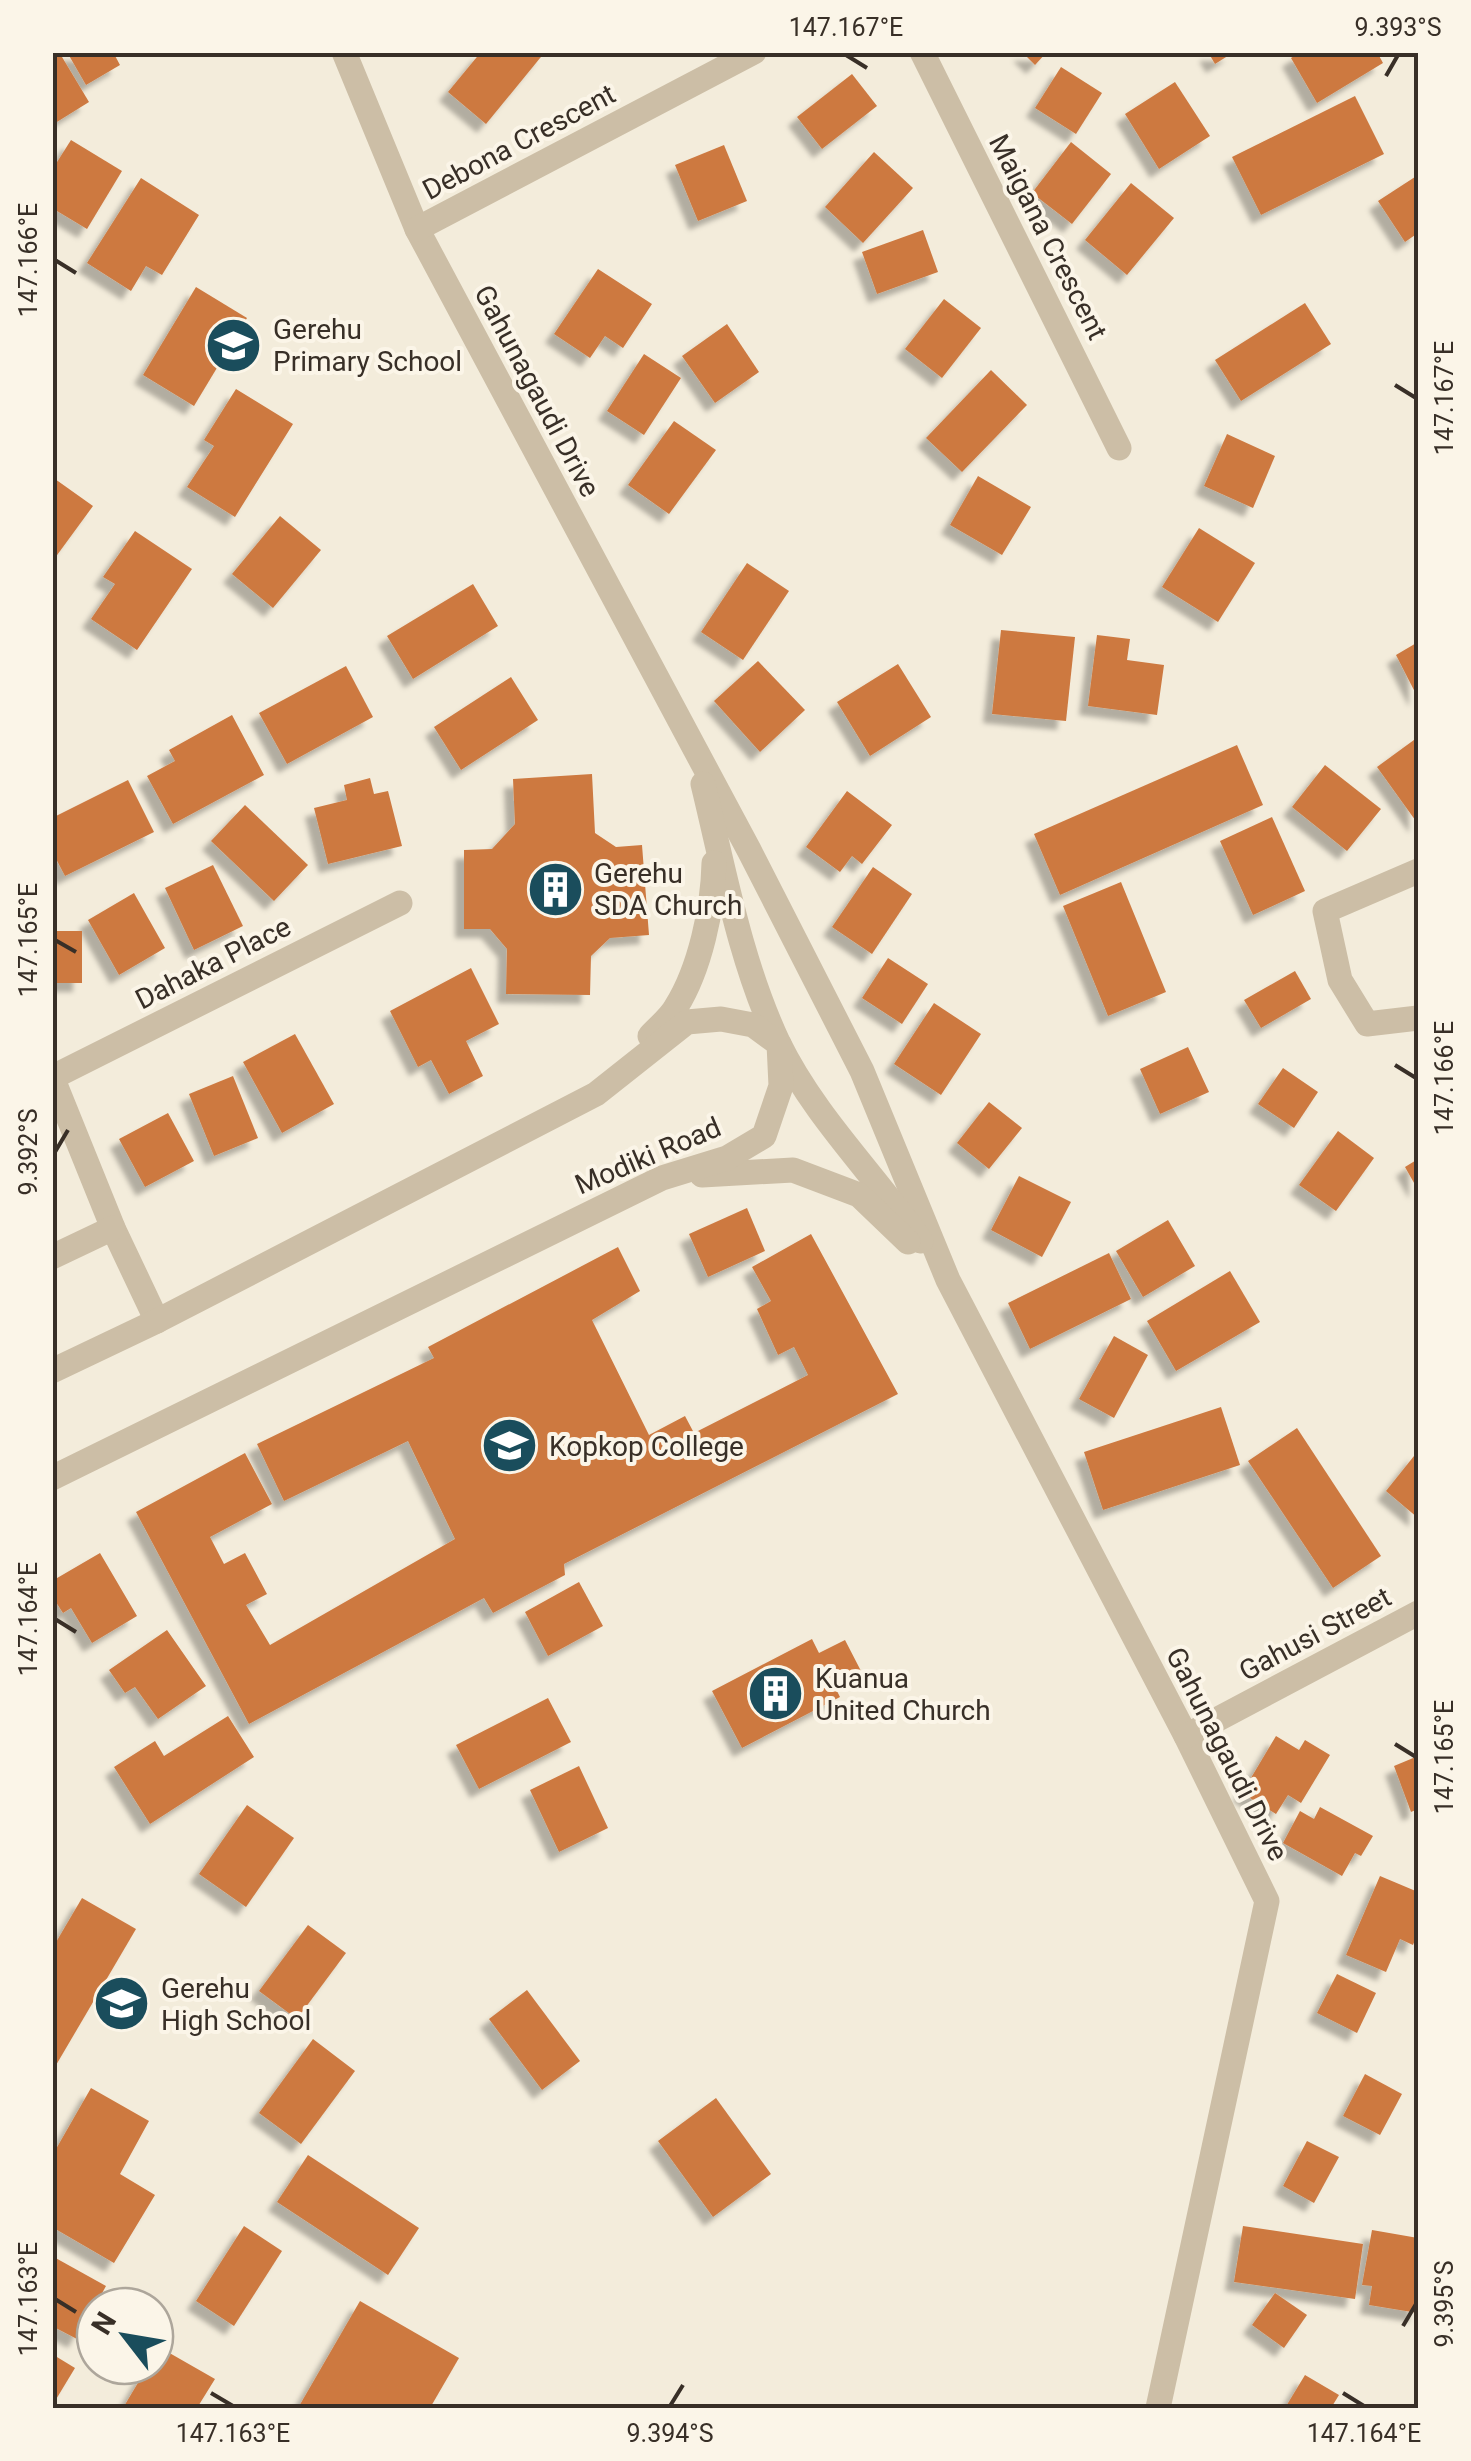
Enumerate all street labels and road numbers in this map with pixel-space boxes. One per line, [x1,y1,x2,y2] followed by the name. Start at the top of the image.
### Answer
[417,77,621,207] street label: Debona Crescent
[982,129,1114,345] street label: Maigana Crescent
[467,280,607,502] street label: Gahunagaudi Drive
[130,910,296,1016] street label: Dahaka Place
[570,1110,726,1202] street label: Modiki Road
[1233,1580,1397,1688] street label: Gahusi Street
[1159,1642,1295,1866] street label: Gahunagaudi Drive

